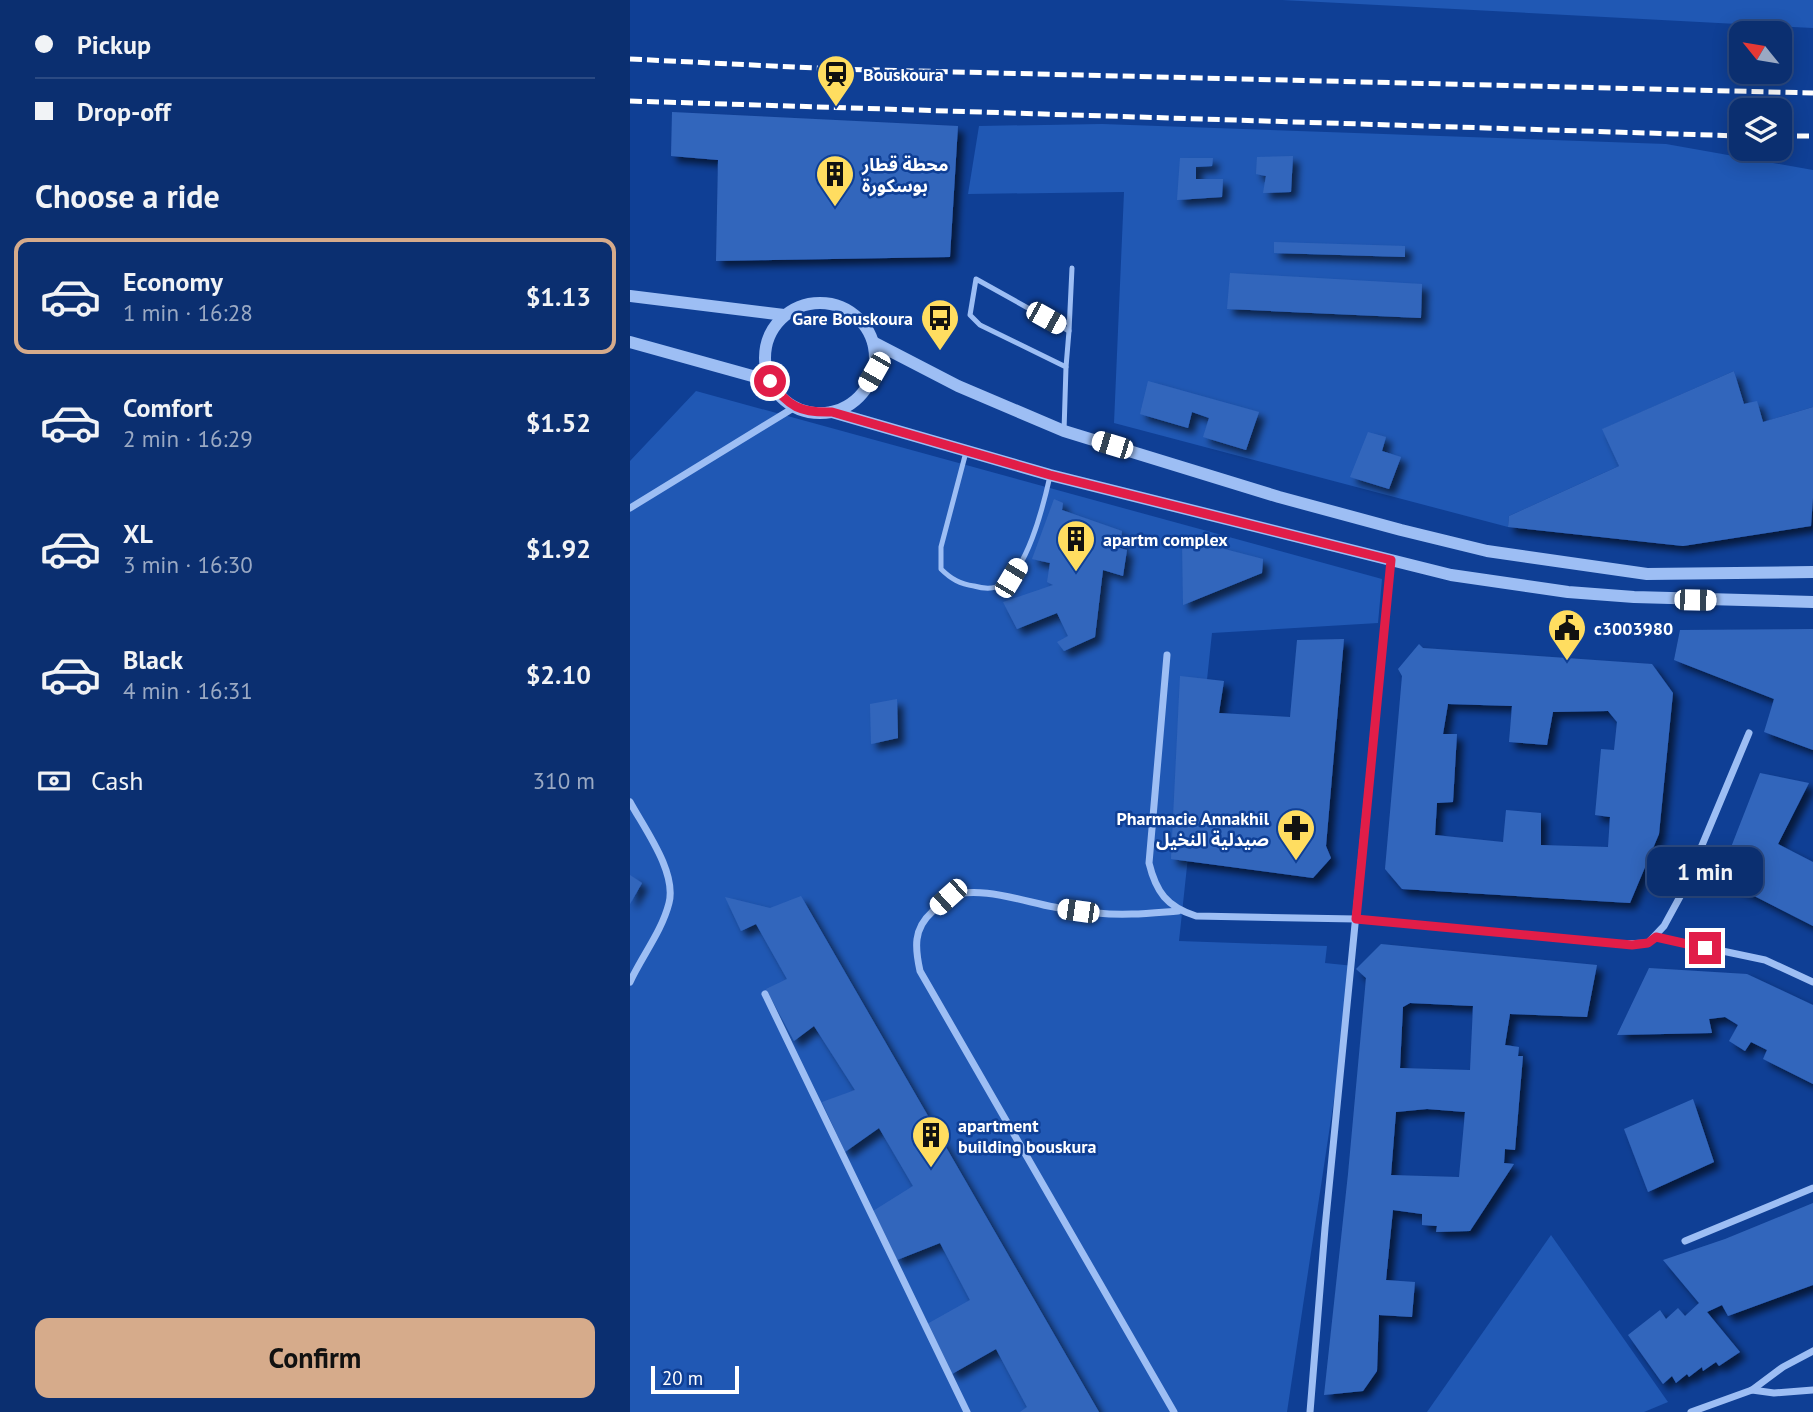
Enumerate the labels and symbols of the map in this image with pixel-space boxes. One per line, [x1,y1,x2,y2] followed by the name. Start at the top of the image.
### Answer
[1729,21,1792,84] north arrow
[815,53,857,108] station icon: Bouskoura
[863,63,944,86] place label: Bouskoura
[814,153,856,208] building icon: محطة قطار بوسكورة
[861,153,948,197] place label: محطة قطار بوسكورة
[919,297,961,352] bus stop icon: Gare Bouskoura
[1023,299,1070,337] car
[792,307,913,330] place label: Gare Bouskoura
[855,349,894,395] car
[754,365,786,397] route start
[1089,429,1136,461] car
[1055,518,1097,573] building icon: apartm complex
[1103,528,1228,551] place label: apartm complex
[992,555,1031,601] car
[1674,589,1717,611] car
[1546,607,1588,662] public building icon: c3003980
[1594,617,1673,640] place label: c3003980
[1116,807,1270,851] place label: Pharmacie Annakhil صيدلية النخيل
[1275,807,1317,862] pharmacy icon: Pharmacie Annakhil صيدلية النخيل
[1647,846,1763,895] callout: 1 min
[926,875,971,919] car
[1056,898,1101,924] car
[1689,932,1721,964] route end
[910,1114,952,1169] building icon: apartment building bouskura
[958,1114,1096,1158] place label: apartment building bouskura
[651,1363,738,1395] scale bar

